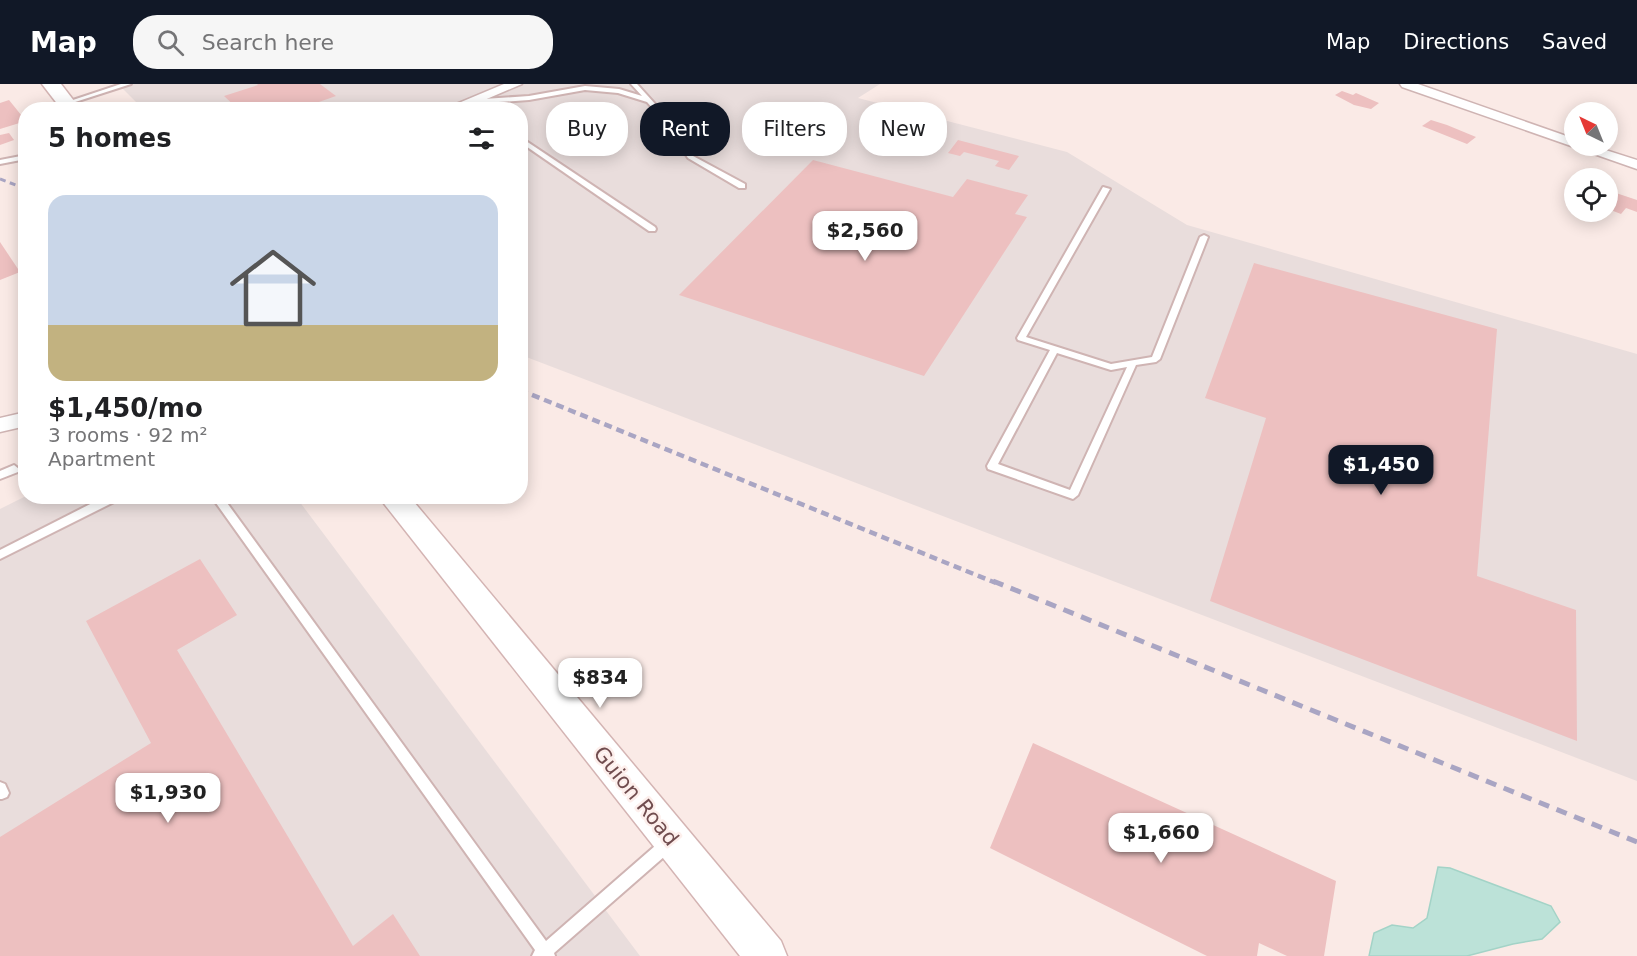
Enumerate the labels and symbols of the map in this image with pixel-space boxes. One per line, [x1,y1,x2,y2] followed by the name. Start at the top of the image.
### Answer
[1564,102,1618,156] north arrow
[816,211,914,262] pin: $2,560
[1332,445,1430,496] pin: $1,450
[564,658,636,709] pin: $834
[589,741,683,851] street label: Guion Road
[119,773,217,824] pin: $1,930
[1112,813,1210,864] pin: $1,660

